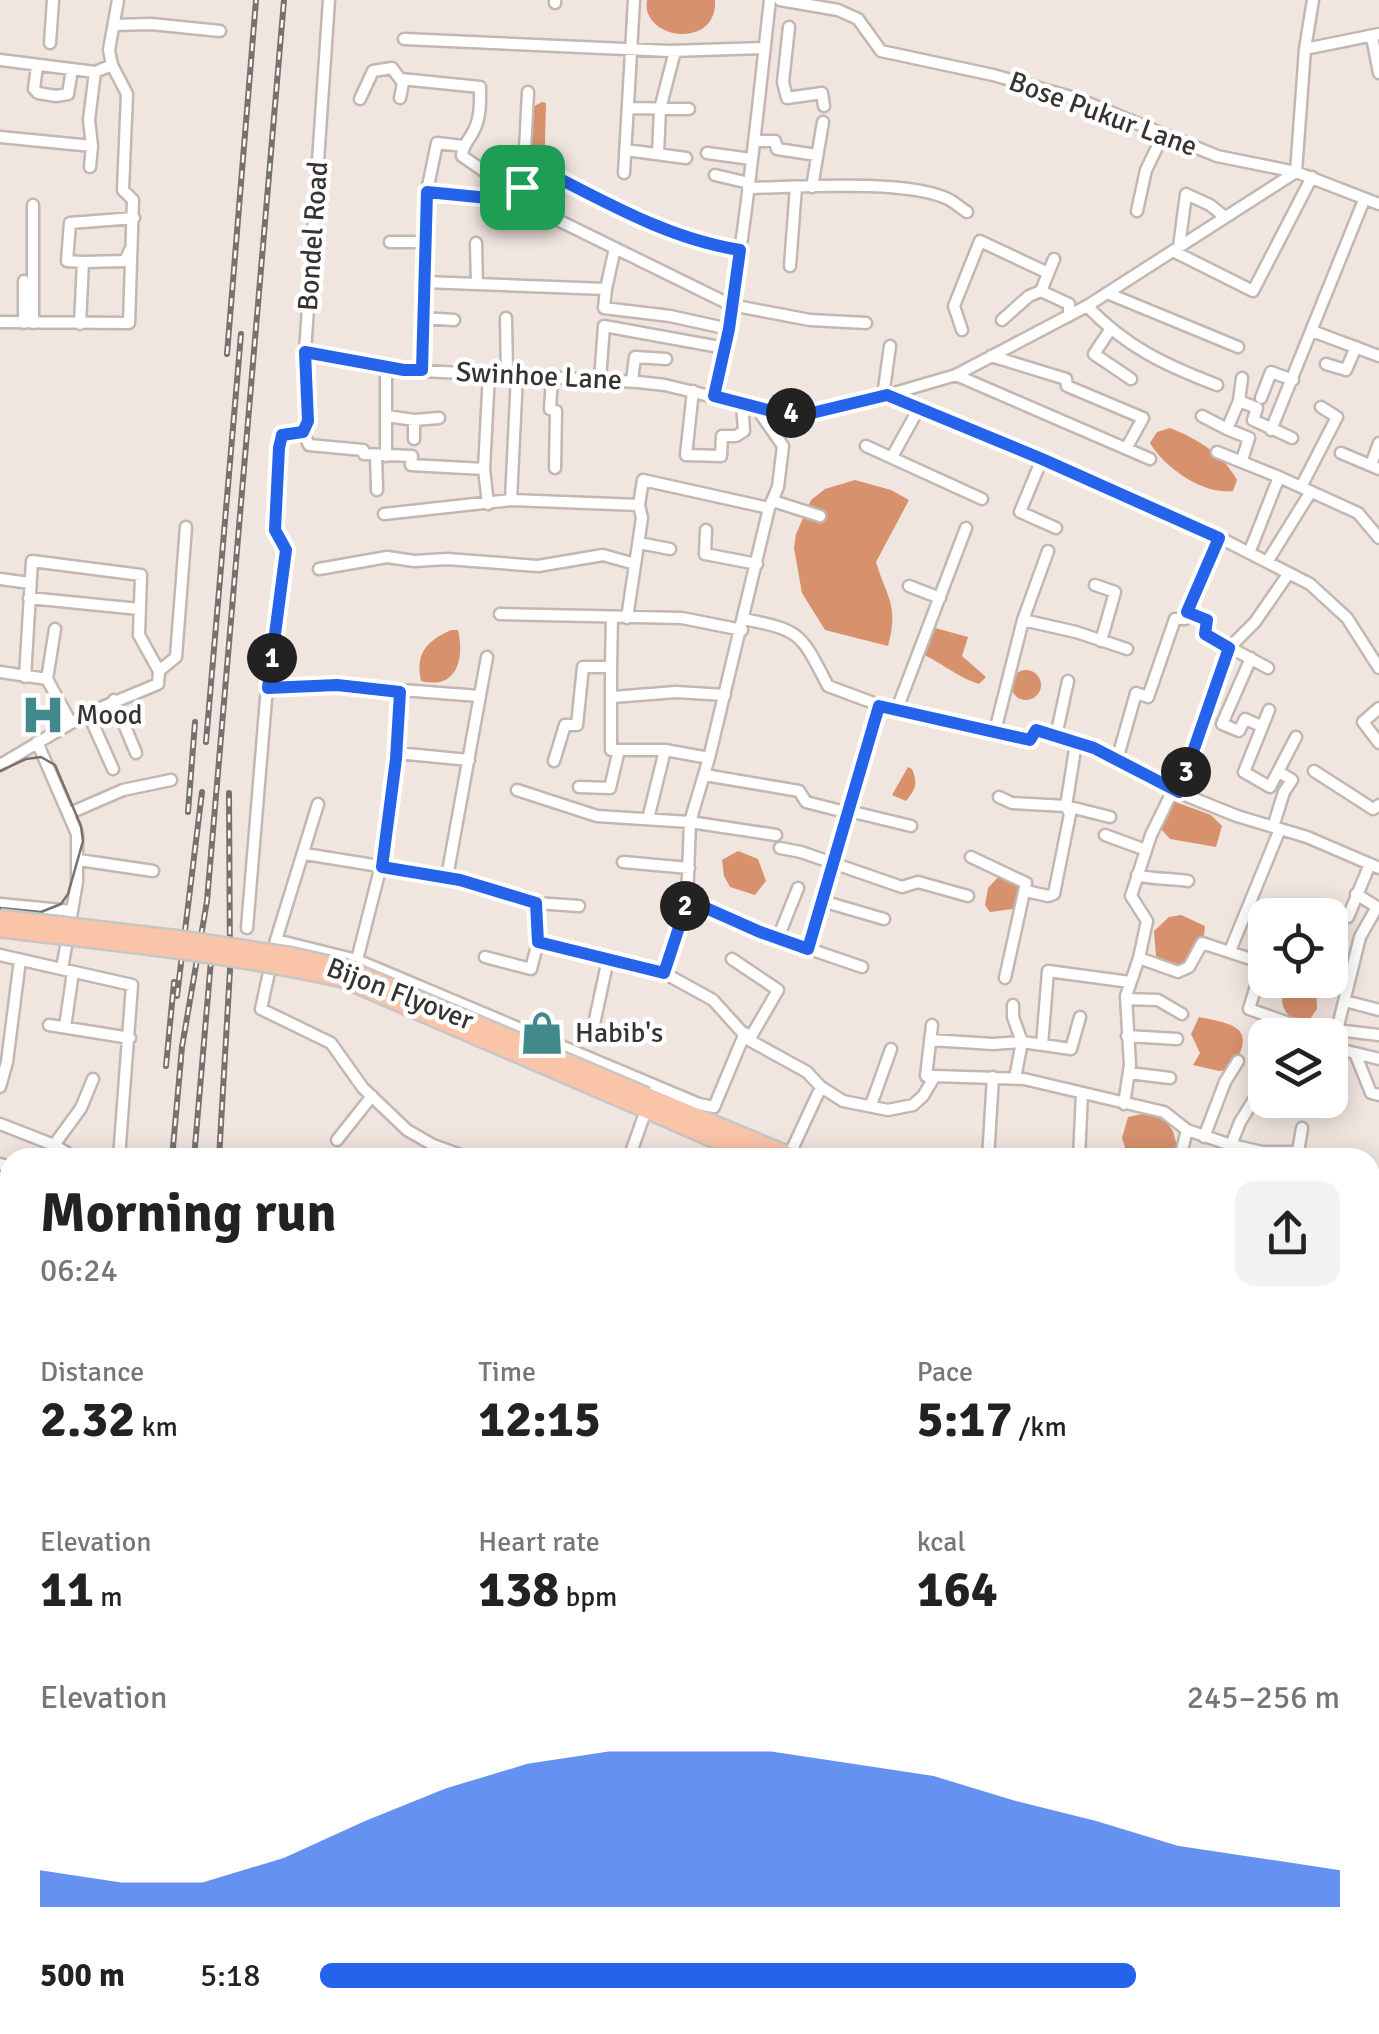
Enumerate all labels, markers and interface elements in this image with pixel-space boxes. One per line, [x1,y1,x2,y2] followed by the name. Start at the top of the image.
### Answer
[1004,64,1202,164] street label: Bose Pukur Lane
[480,145,565,230] pin
[291,160,335,312] street label: Bondel Road
[495,160,550,215] icon: arrive
[455,355,623,397] street label: Swinhoe Lane
[766,388,816,438] pin: 4
[783,396,799,430] text: 4
[247,633,297,683] pin: 1
[264,641,280,675] text: 1
[19,691,67,739] hospital icon: Mood
[76,698,143,732] place label: Mood
[1161,747,1211,797] pin: 3
[1178,755,1194,789] text: 3
[660,881,710,931] pin: 2
[677,889,693,923] text: 2
[1248,898,1348,1118] map controls
[1248,898,1348,998] button: locate
[322,950,479,1038] street label: Bijon Flyover
[518,1009,566,1057] shop icon: Habib's
[575,1016,663,1050] place label: Habib's
[1248,1018,1348,1118] button: layers
[40,1179,337,1247] text: Morning run
[1235,1181,1340,1286] button: share
[40,1251,118,1290] text: 06:24
[40,1355,144,1389] text: Distance
[478,1355,536,1389] text: Time
[917,1355,973,1389] text: Pace
[40,1389,135,1451] text: 2.32
[478,1389,601,1451] text: 12:15
[917,1389,1012,1451] text: 5:17
[135,1410,178,1444] text: km
[1012,1410,1067,1444] text: /km
[40,1525,152,1559] text: Elevation
[478,1525,600,1559] text: Heart rate
[917,1525,966,1559] text: kcal
[40,1559,94,1621] text: 11
[478,1559,559,1621] text: 138
[917,1559,998,1621] text: 164
[94,1580,123,1614] text: m
[559,1580,617,1614] text: bpm
[40,1678,167,1717] text: Elevation
[1187,1678,1340,1717] text: 245–256 m
[40,1956,125,1995] text: 500 m
[200,1956,260,1995] text: 5:18

